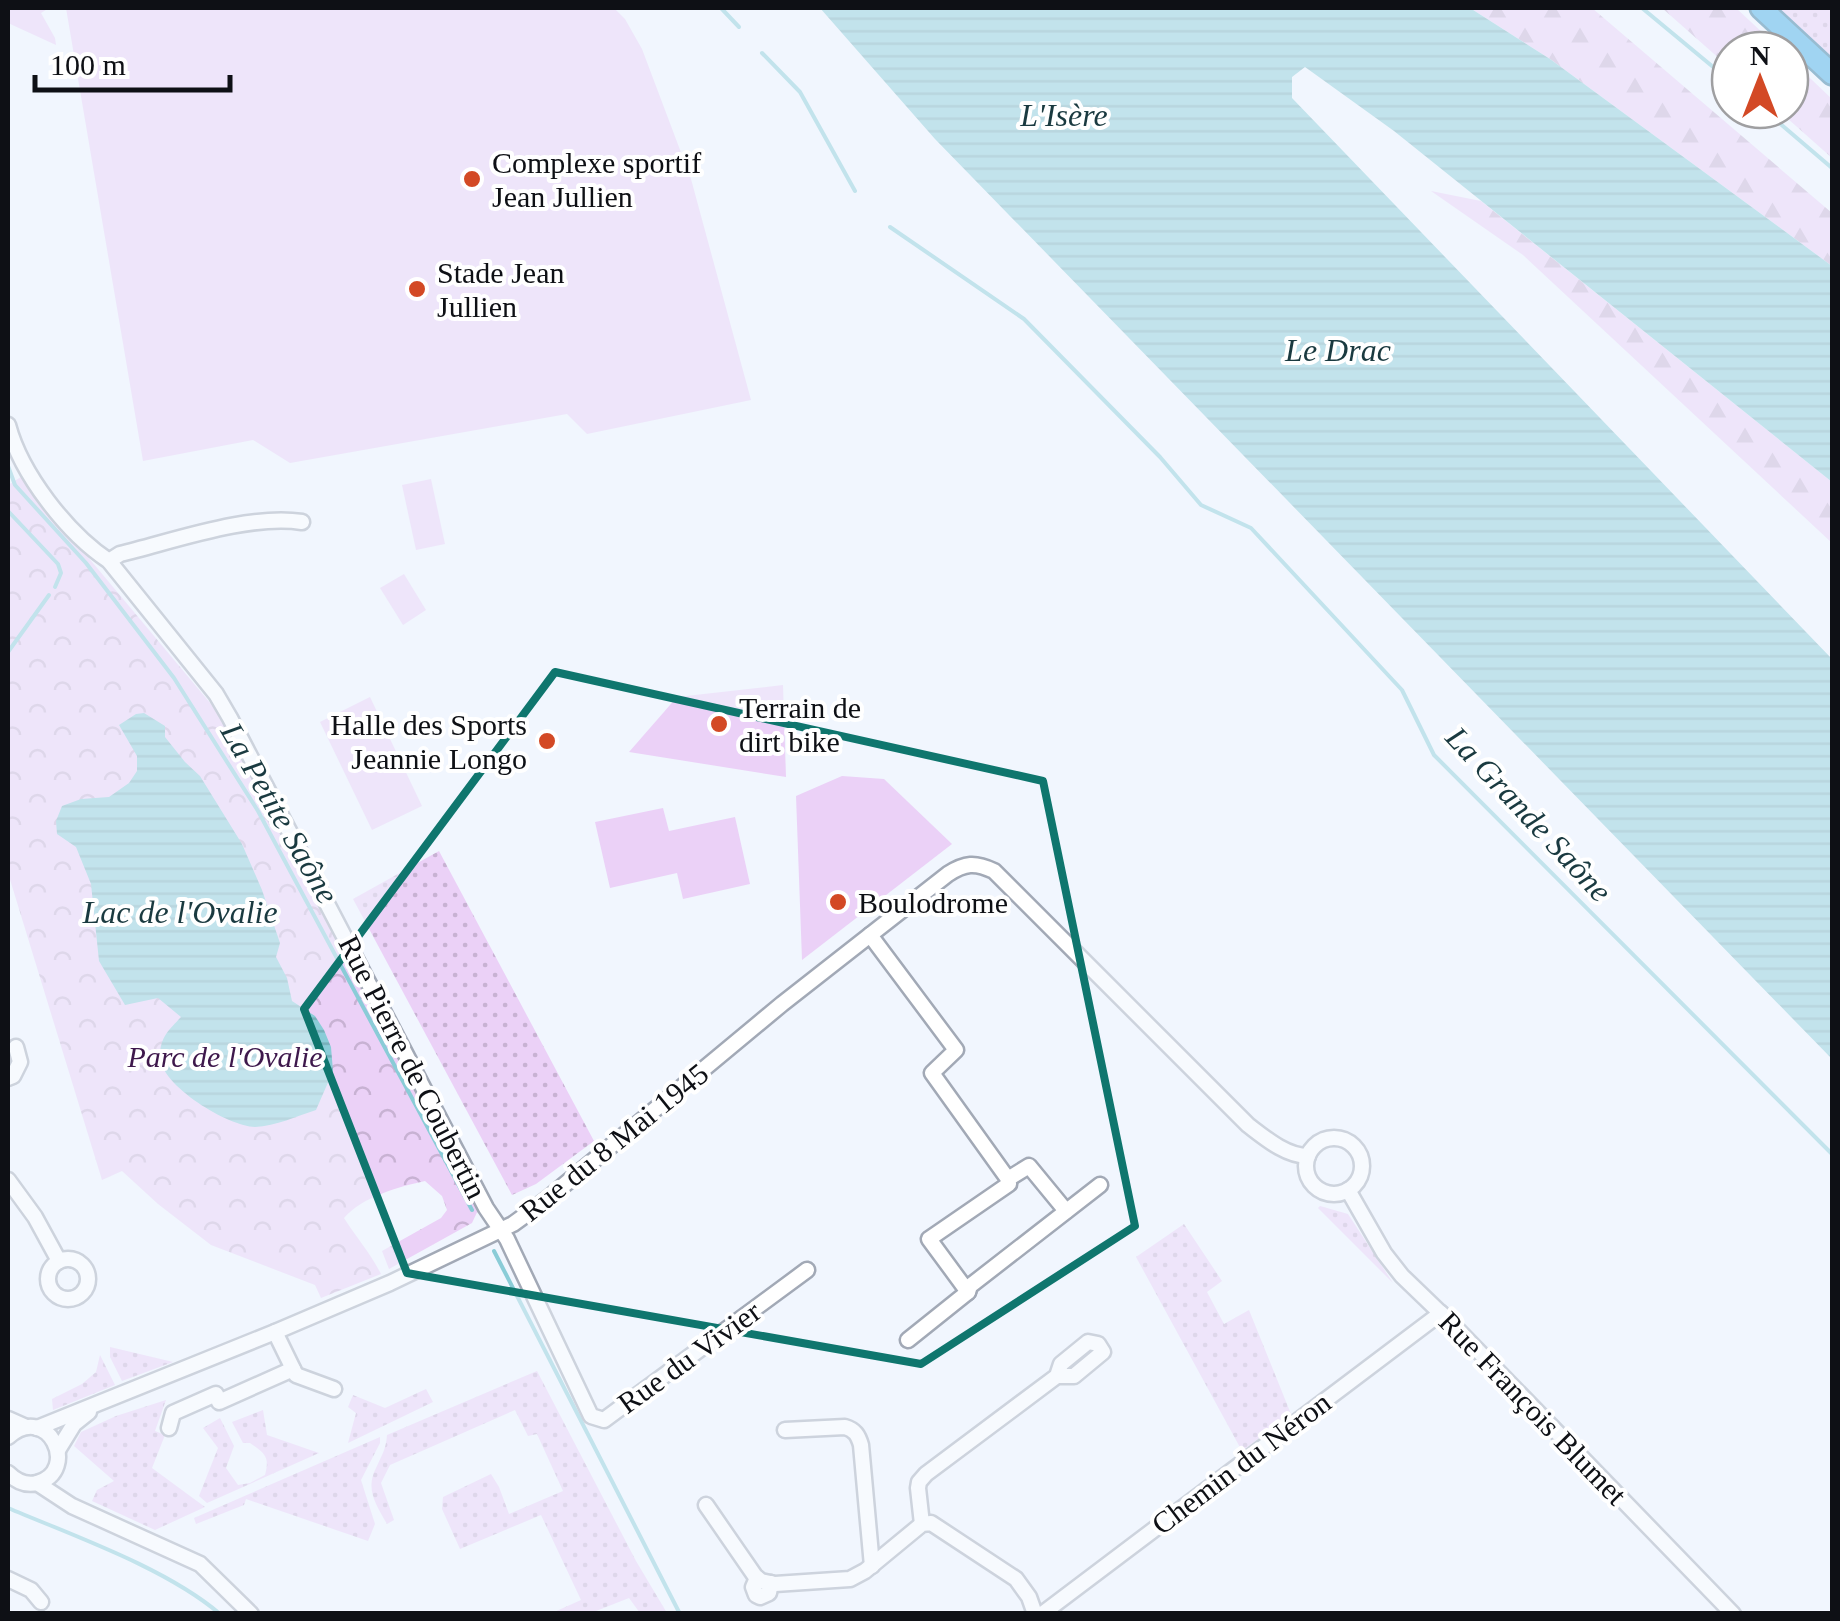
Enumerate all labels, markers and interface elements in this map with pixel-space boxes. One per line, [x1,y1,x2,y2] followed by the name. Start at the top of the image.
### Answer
[35,30,230,92] scale bar
[1710,30,1810,130] north arrow
[1750,40,1770,71] text: N
[50,48,126,81] text: 100 m
[1019,97,1108,133] water label: L'Isère
[492,146,701,213] place label: Complexe sportif Jean Jullien
[461,168,483,190] marker: Complexe sportif Jean Jullien
[437,256,564,323] place label: Stade Jean Jullien
[406,278,428,300] marker: Stade Jean Jullien
[1284,332,1391,368] water label: Le Drac
[739,691,861,758] place label: Terrain de dirt bike
[330,708,527,775] place label: Halle des Sports Jeannie Longo
[708,713,730,735] marker: Terrain de dirt bike
[213,715,346,910] water label: La Petite Saône
[1438,718,1619,909] water label: La Grande Saône
[536,730,558,752] marker: Halle des Sports Jeannie Longo
[858,886,1008,919] place label: Boulodrome
[827,891,849,913] marker: Boulodrome
[81,894,278,930] water label: Lac de l'Ovalie
[332,930,494,1204] street label: Rue Pierre de Coubertin
[126,1040,323,1073] park label: Parc de l'Ovalie
[514,1056,714,1228] street label: Rue du 8 Mai 1945
[611,1294,767,1420] street label: Rue du Vivier
[1433,1305,1634,1512] street label: Rue François Blumet
[1145,1385,1337,1541] street label: Chemin du Néron

